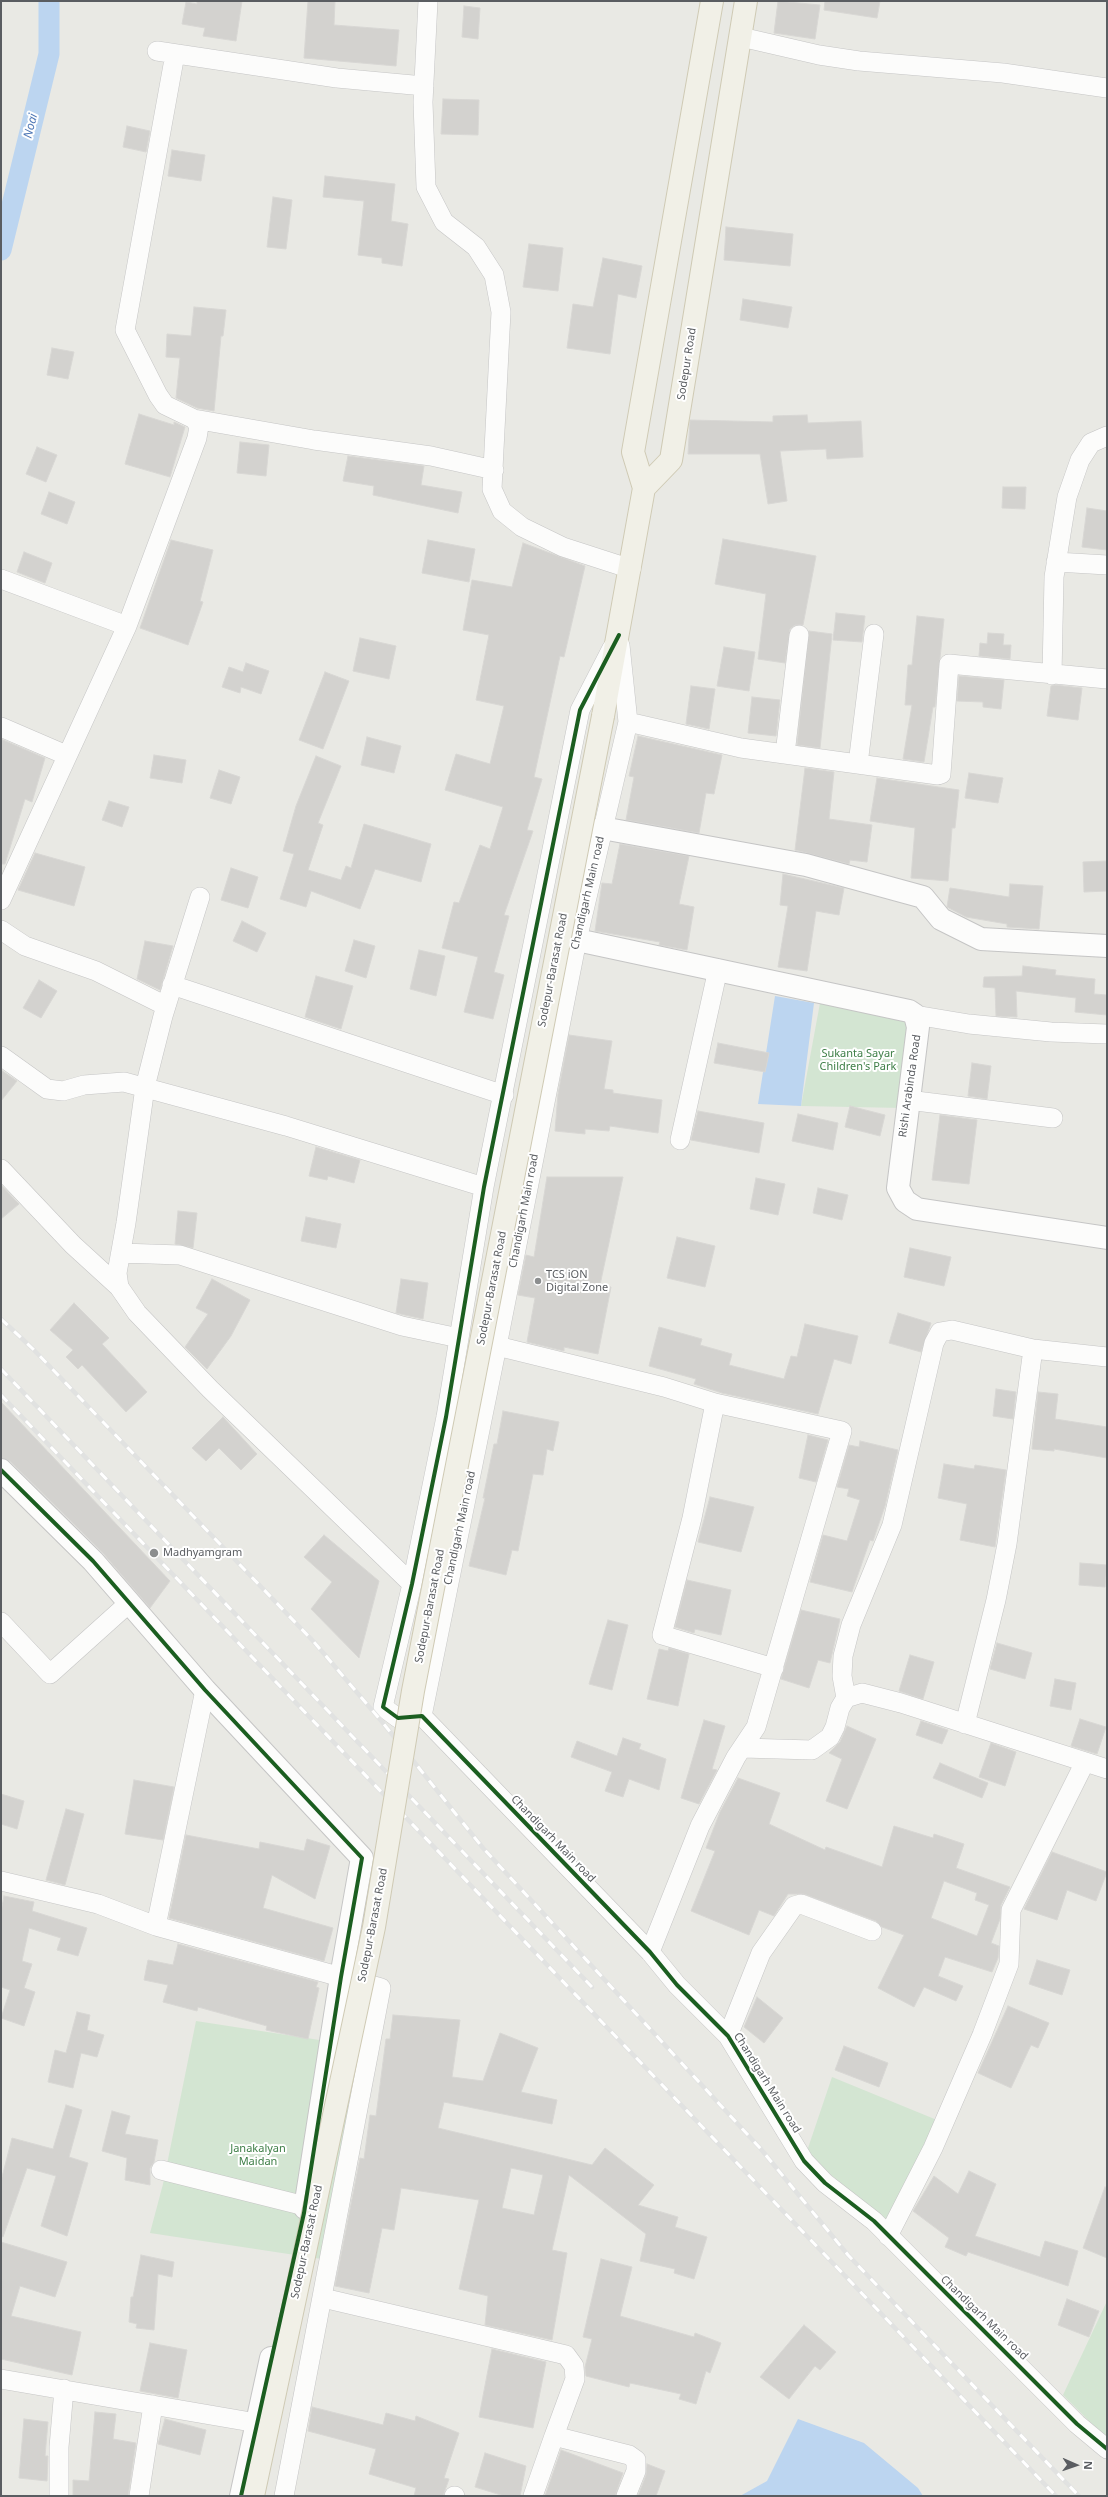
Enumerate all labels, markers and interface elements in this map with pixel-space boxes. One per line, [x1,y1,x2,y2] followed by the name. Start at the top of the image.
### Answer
[21,112,41,140] water label: Noai
[675,327,699,401] street label: Sodepur Road
[569,835,607,951] street label: Chandigarh Main road
[535,912,571,1028] street label: Sodepur-Barasat Road
[896,1034,924,1138] street label: Rishi Arabinda Road
[820,1047,896,1073] park label: Sukanta Sayar Children's Park
[506,1153,542,1269] street label: Chandigarh Main road
[474,1230,510,1346] street label: Sodepur-Barasat Road
[546,1268,608,1294] place label: TCS iON Digital Zone
[533,1276,543,1286] marker: TCS iON Digital Zone
[441,1470,479,1586] street label: Chandigarh Main road
[163,1546,242,1560] place label: Madhyamgram
[148,1547,160,1559] marker: Madhyamgram
[412,1548,448,1664] street label: Sodepur-Barasat Road
[508,1793,598,1885] street label: Chandigarh Main road
[355,1867,391,1983] street label: Sodepur-Barasat Road
[731,2030,803,2136] street label: Chandigarh Main road
[230,2142,286,2168] park label: Janakalyan Maidan
[289,2184,325,2300] street label: Sodepur-Barasat Road
[938,2273,1030,2363] street label: Chandigarh Main road
[1056,2445,1096,2485] north arrow
[1081,2461,1096,2470] text: N

